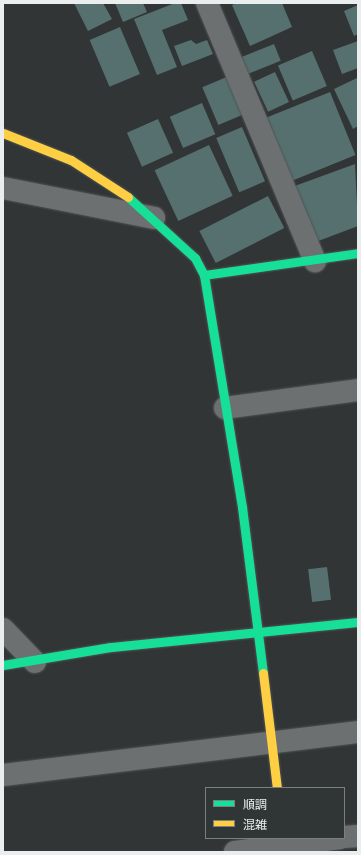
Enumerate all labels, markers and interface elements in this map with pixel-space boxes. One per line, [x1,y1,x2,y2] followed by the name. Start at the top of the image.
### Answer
[205,787,345,839] legend
[243,797,267,812] text: 順調
[243,817,267,832] text: 混雑

